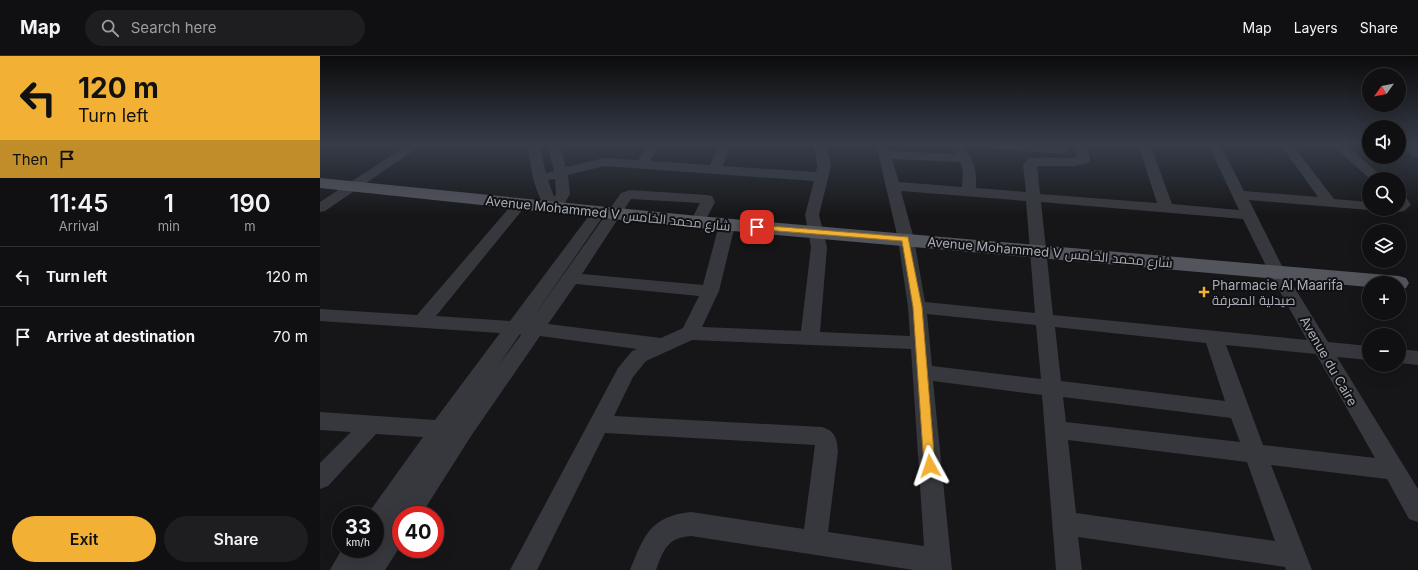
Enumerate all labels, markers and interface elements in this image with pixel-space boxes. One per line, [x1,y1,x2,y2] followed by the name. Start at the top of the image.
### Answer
[85,10,365,46] search box
[20,16,61,39] text: Map
[99,17,121,39] icon: search
[131,18,216,37] text: Search here
[1243,19,1272,36] text: Map
[1294,19,1338,36] text: Layers
[1360,19,1398,36] text: Share
[1362,68,1406,112] north arrow
[1362,68,1406,372] map controls
[78,71,159,105] text: 120 m
[12,72,64,124] icon: left
[78,105,148,126] text: Turn left
[1362,120,1406,164] button: sound
[56,148,78,170] icon: arrive
[12,150,48,169] text: Then
[1362,172,1406,216] button: search
[49,189,108,218] text: 11:45
[164,189,174,218] text: 1
[229,189,271,218] text: 190
[485,192,731,235] street label: Avenue Mohammed V شارع محمد الخامس
[740,210,774,244] pin
[746,216,768,238] icon: arrive
[59,218,99,234] text: Arrival
[158,218,180,234] text: min
[244,218,256,234] text: m
[1362,224,1406,268] button: layers
[927,233,1173,272] street label: Avenue Mohammed V شارع محمد الخامس
[12,266,34,288] icon: left
[46,267,107,286] text: Turn left
[266,267,308,286] text: 120 m
[1362,276,1406,320] button: +
[1212,277,1343,308] place label: Pharmacie Al Maarifa صيدلية المعرفة
[1199,287,1209,297] marker: Pharmacie Al Maarifa صيدلية المعرفة
[1297,313,1361,409] street label: Avenue du Caire
[12,326,34,348] icon: arrive
[46,327,195,346] text: Arrive at destination
[273,327,308,346] text: 70 m
[1362,328,1406,372] button: −
[909,445,951,487] position arrow
[392,506,444,558] speed limit sign: 40
[345,515,371,539] text: 33
[12,516,156,562] button: Exit
[164,516,308,562] button: Share
[346,536,370,548] text: km/h

